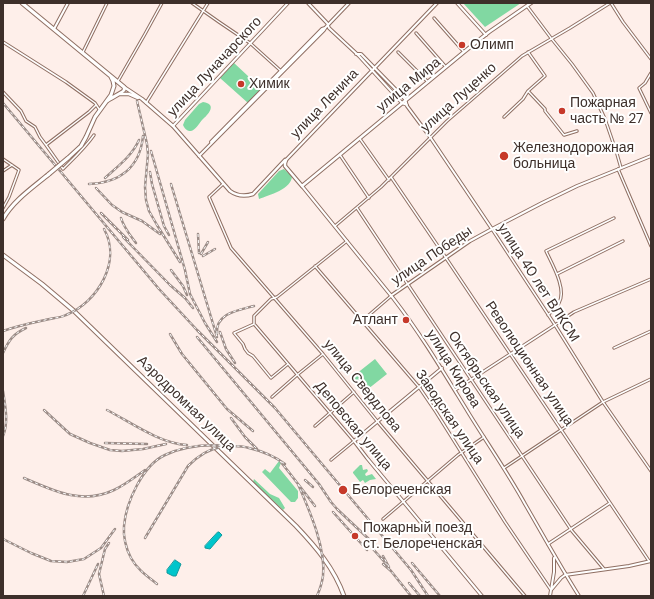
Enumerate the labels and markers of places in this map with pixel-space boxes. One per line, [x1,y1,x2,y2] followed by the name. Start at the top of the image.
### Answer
[470,37,514,53] place label: Олимп
[457,40,467,50] marker: Олимп
[249,76,290,92] place label: Химик
[236,79,246,89] marker: Химик
[570,95,644,128] place label: Пожарная часть № 27
[557,106,567,116] marker: Пожарная часть № 27
[513,140,634,172] place label: Железнодорожная больница
[498,150,510,162] marker: Железнодорожная больница
[353,312,398,328] place label: Атлант
[401,315,411,325] marker: Атлант
[352,482,451,498] place label: Белореченская
[337,484,349,496] marker: Белореченская
[363,520,482,552] place label: Пожарный поезд ст. Белореченская
[350,531,360,541] marker: Пожарный поезд ст. Белореченская

